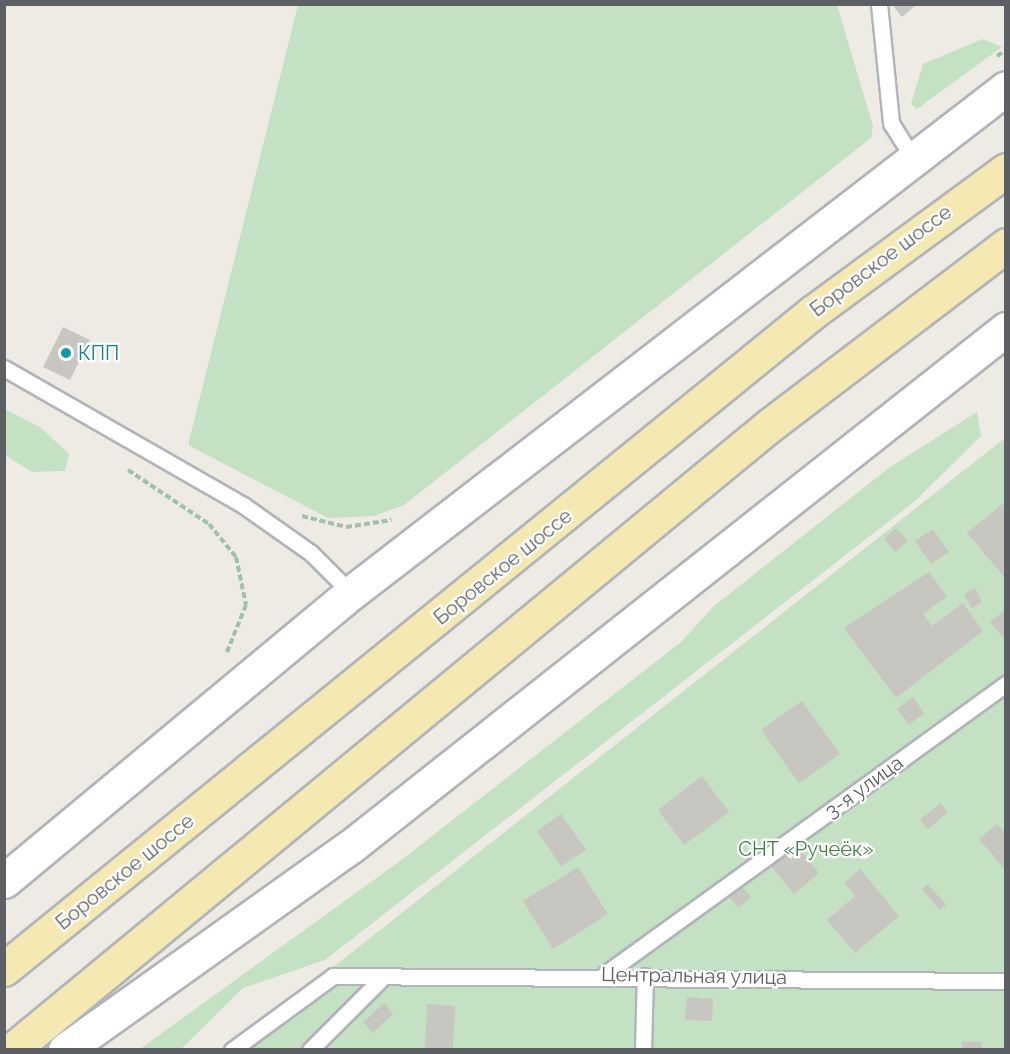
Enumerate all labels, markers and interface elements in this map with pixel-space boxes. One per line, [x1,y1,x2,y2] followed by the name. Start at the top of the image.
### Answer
[806,200,956,322] street label: Боровское шоссе
[78,341,119,365] place label: КПП
[59,346,73,360] marker: КПП
[429,504,577,630] street label: Боровское шоссе
[820,751,908,823] street label: 3-я улица
[51,809,199,935] street label: Боровское шоссе
[738,837,874,861] park label: СНТ «Ручеёк»
[601,962,787,990] street label: Центральная улица

